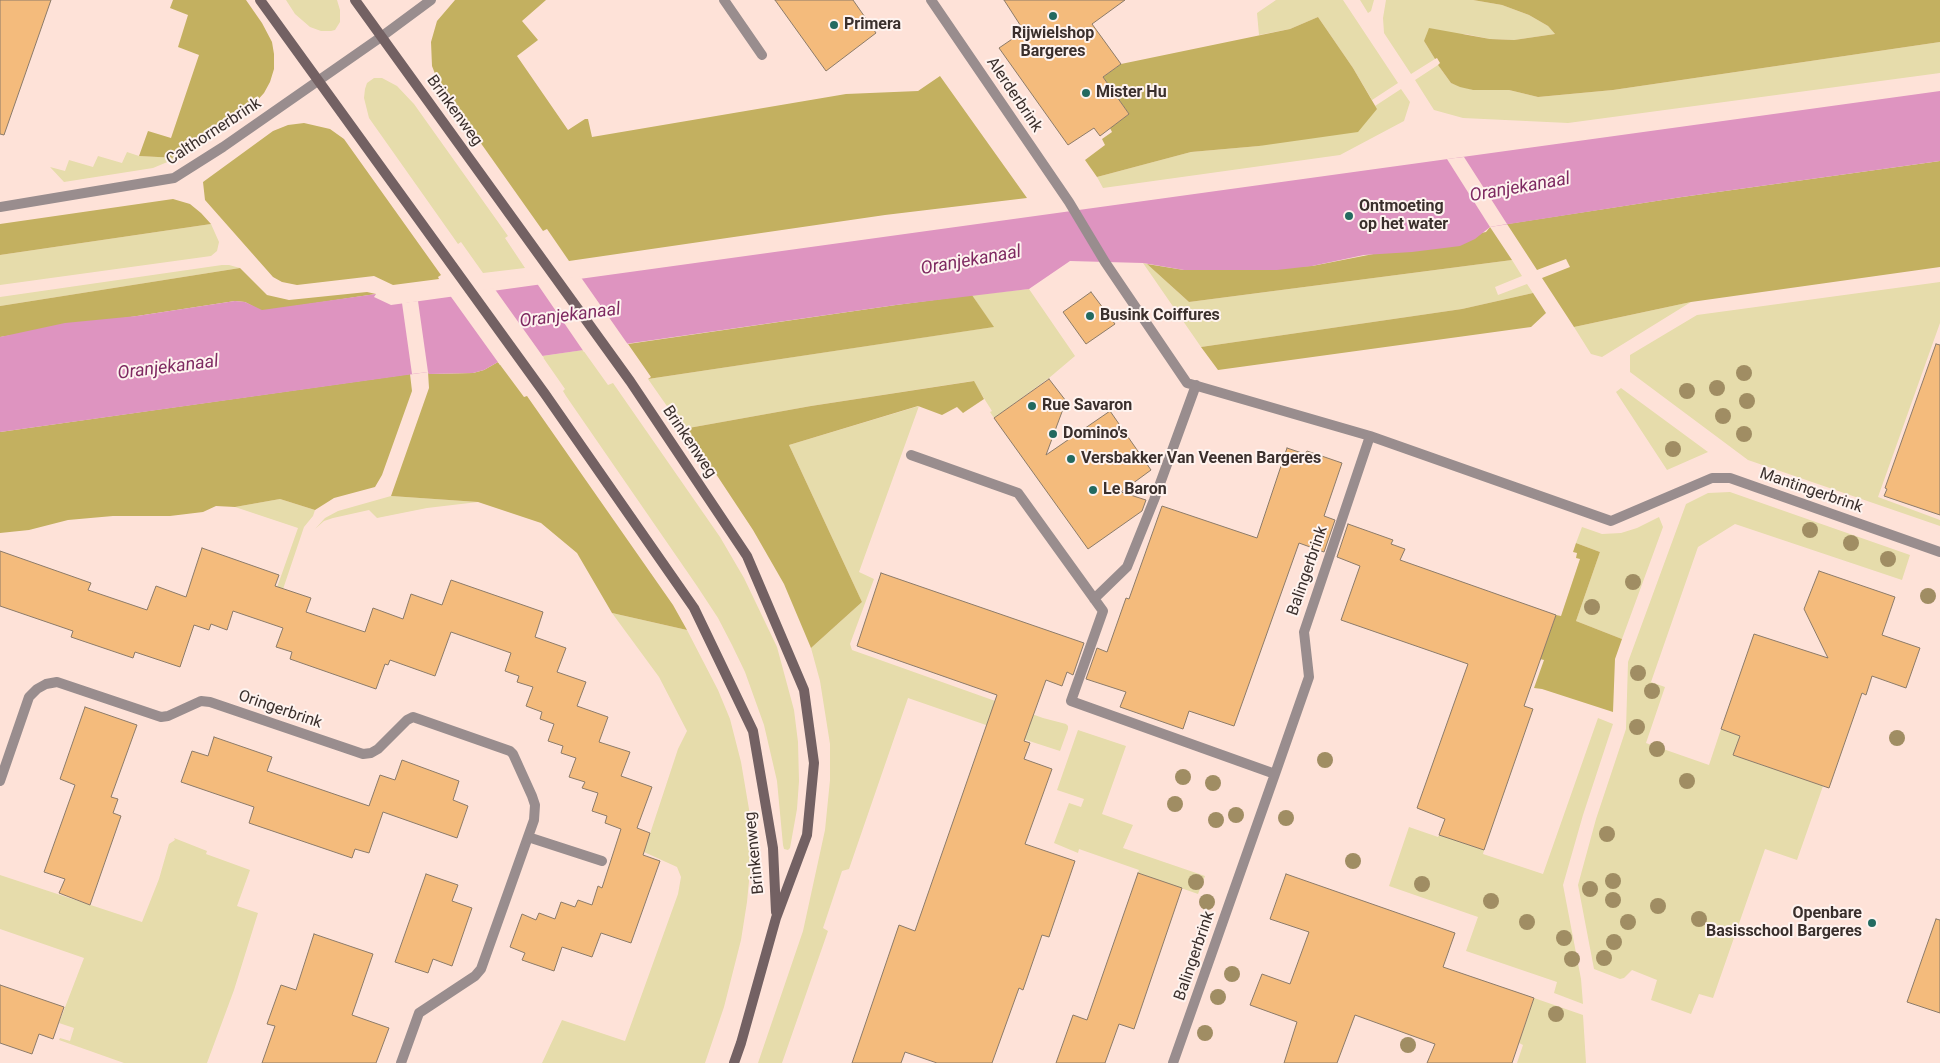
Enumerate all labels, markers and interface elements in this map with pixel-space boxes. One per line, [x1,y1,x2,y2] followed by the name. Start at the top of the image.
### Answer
[1047,10,1059,22] marker: Rijwielshop Bargeres
[844,15,901,35] place label: Primera
[828,19,840,31] marker: Primera
[1012,24,1094,62] place label: Rijwielshop Bargeres
[982,54,1046,136] street label: Alerderbrink
[422,72,486,150] street label: Brinkenweg
[1096,83,1167,103] place label: Mister Hu
[1080,87,1092,99] marker: Mister Hu
[163,94,265,170] street label: Calthornerbrink
[1468,169,1572,207] water label: Oranjekanaal
[1359,197,1448,235] place label: Ontmoeting op het water
[1343,210,1355,222] marker: Ontmoeting op het water
[919,242,1023,280] water label: Oranjekanaal
[518,299,622,333] water label: Oranjekanaal
[1100,306,1220,326] place label: Busink Coiffures
[1084,310,1096,322] marker: Busink Coiffures
[116,351,220,385] water label: Oranjekanaal
[1042,396,1132,416] place label: Rue Savaron
[1026,400,1038,412] marker: Rue Savaron
[658,402,720,482] street label: Brinkenweg
[1063,424,1128,444] place label: Domino's
[1047,428,1059,440] marker: Domino's
[1081,449,1321,469] place label: Versbakker Van Veenen Bargeres
[1065,453,1077,465] marker: Versbakker Van Veenen Bargeres
[1757,464,1865,518] street label: Mantingerbrink
[1103,480,1167,500] place label: Le Baron
[1087,484,1099,496] marker: Le Baron
[1284,524,1332,618] street label: Balingerbrink
[236,687,324,733] street label: Oringerbrink
[741,811,769,895] street label: Brinkenweg
[1706,904,1862,942] place label: Openbare Basisschool Bargeres
[1171,909,1219,1003] street label: Balingerbrink
[1866,917,1878,929] marker: Openbare Basisschool Bargeres

